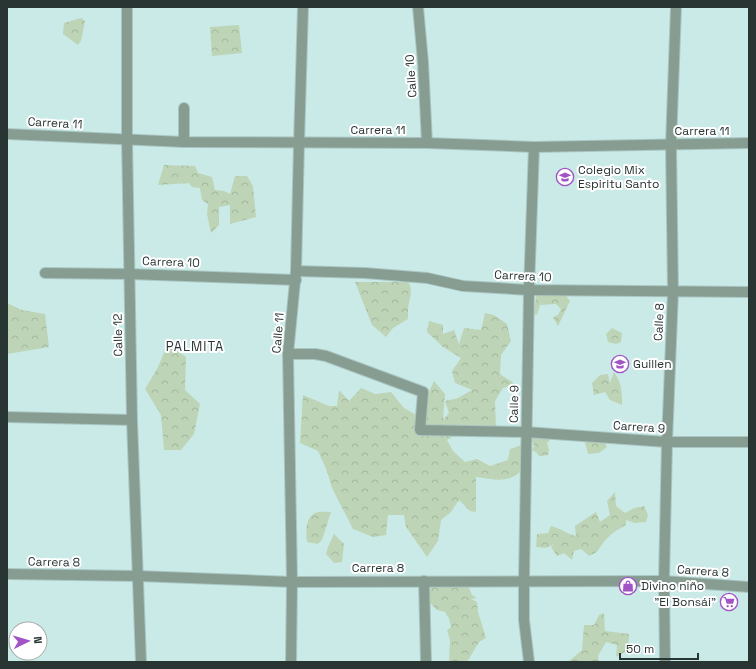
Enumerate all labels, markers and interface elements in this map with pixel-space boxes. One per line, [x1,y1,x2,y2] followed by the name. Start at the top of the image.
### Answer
[402,54,420,98] street label: Calle 10
[27,114,83,132] street label: Carrera 11
[351,122,405,138] street label: Carrera 11
[675,123,729,139] street label: Carrera 11
[578,162,659,192] place label: Colegio Mix Espiritu Santo
[555,167,575,187] school or university icon: Colegio Mix Espiritu Santo
[142,253,200,271] street label: Carrera 10
[494,267,552,285] street label: Carrera 10
[650,303,668,341] street label: Calle 8
[268,312,288,354] street label: Calle 11
[110,313,126,357] street label: Calle 12
[166,338,224,355] district label: PALMITA
[610,354,630,374] school or university icon: Guillen
[633,356,672,372] place label: Guillen
[506,385,522,423] street label: Calle 9
[612,417,666,437] street label: Carrera 9
[28,554,80,570] street label: Carrera 8
[352,560,404,576] street label: Carrera 8
[676,561,730,581] street label: Carrera 8
[618,576,638,596] shop icon: Divino niño
[641,578,704,594] place label: Divino niño
[719,592,739,612] supermarket icon: "El Bonsái"
[654,594,716,610] place label: "El Bonsái"
[8,621,48,661] north arrow
[620,635,698,661] scale bar
[31,636,45,644] text: N
[626,641,654,657] text: 50 m

